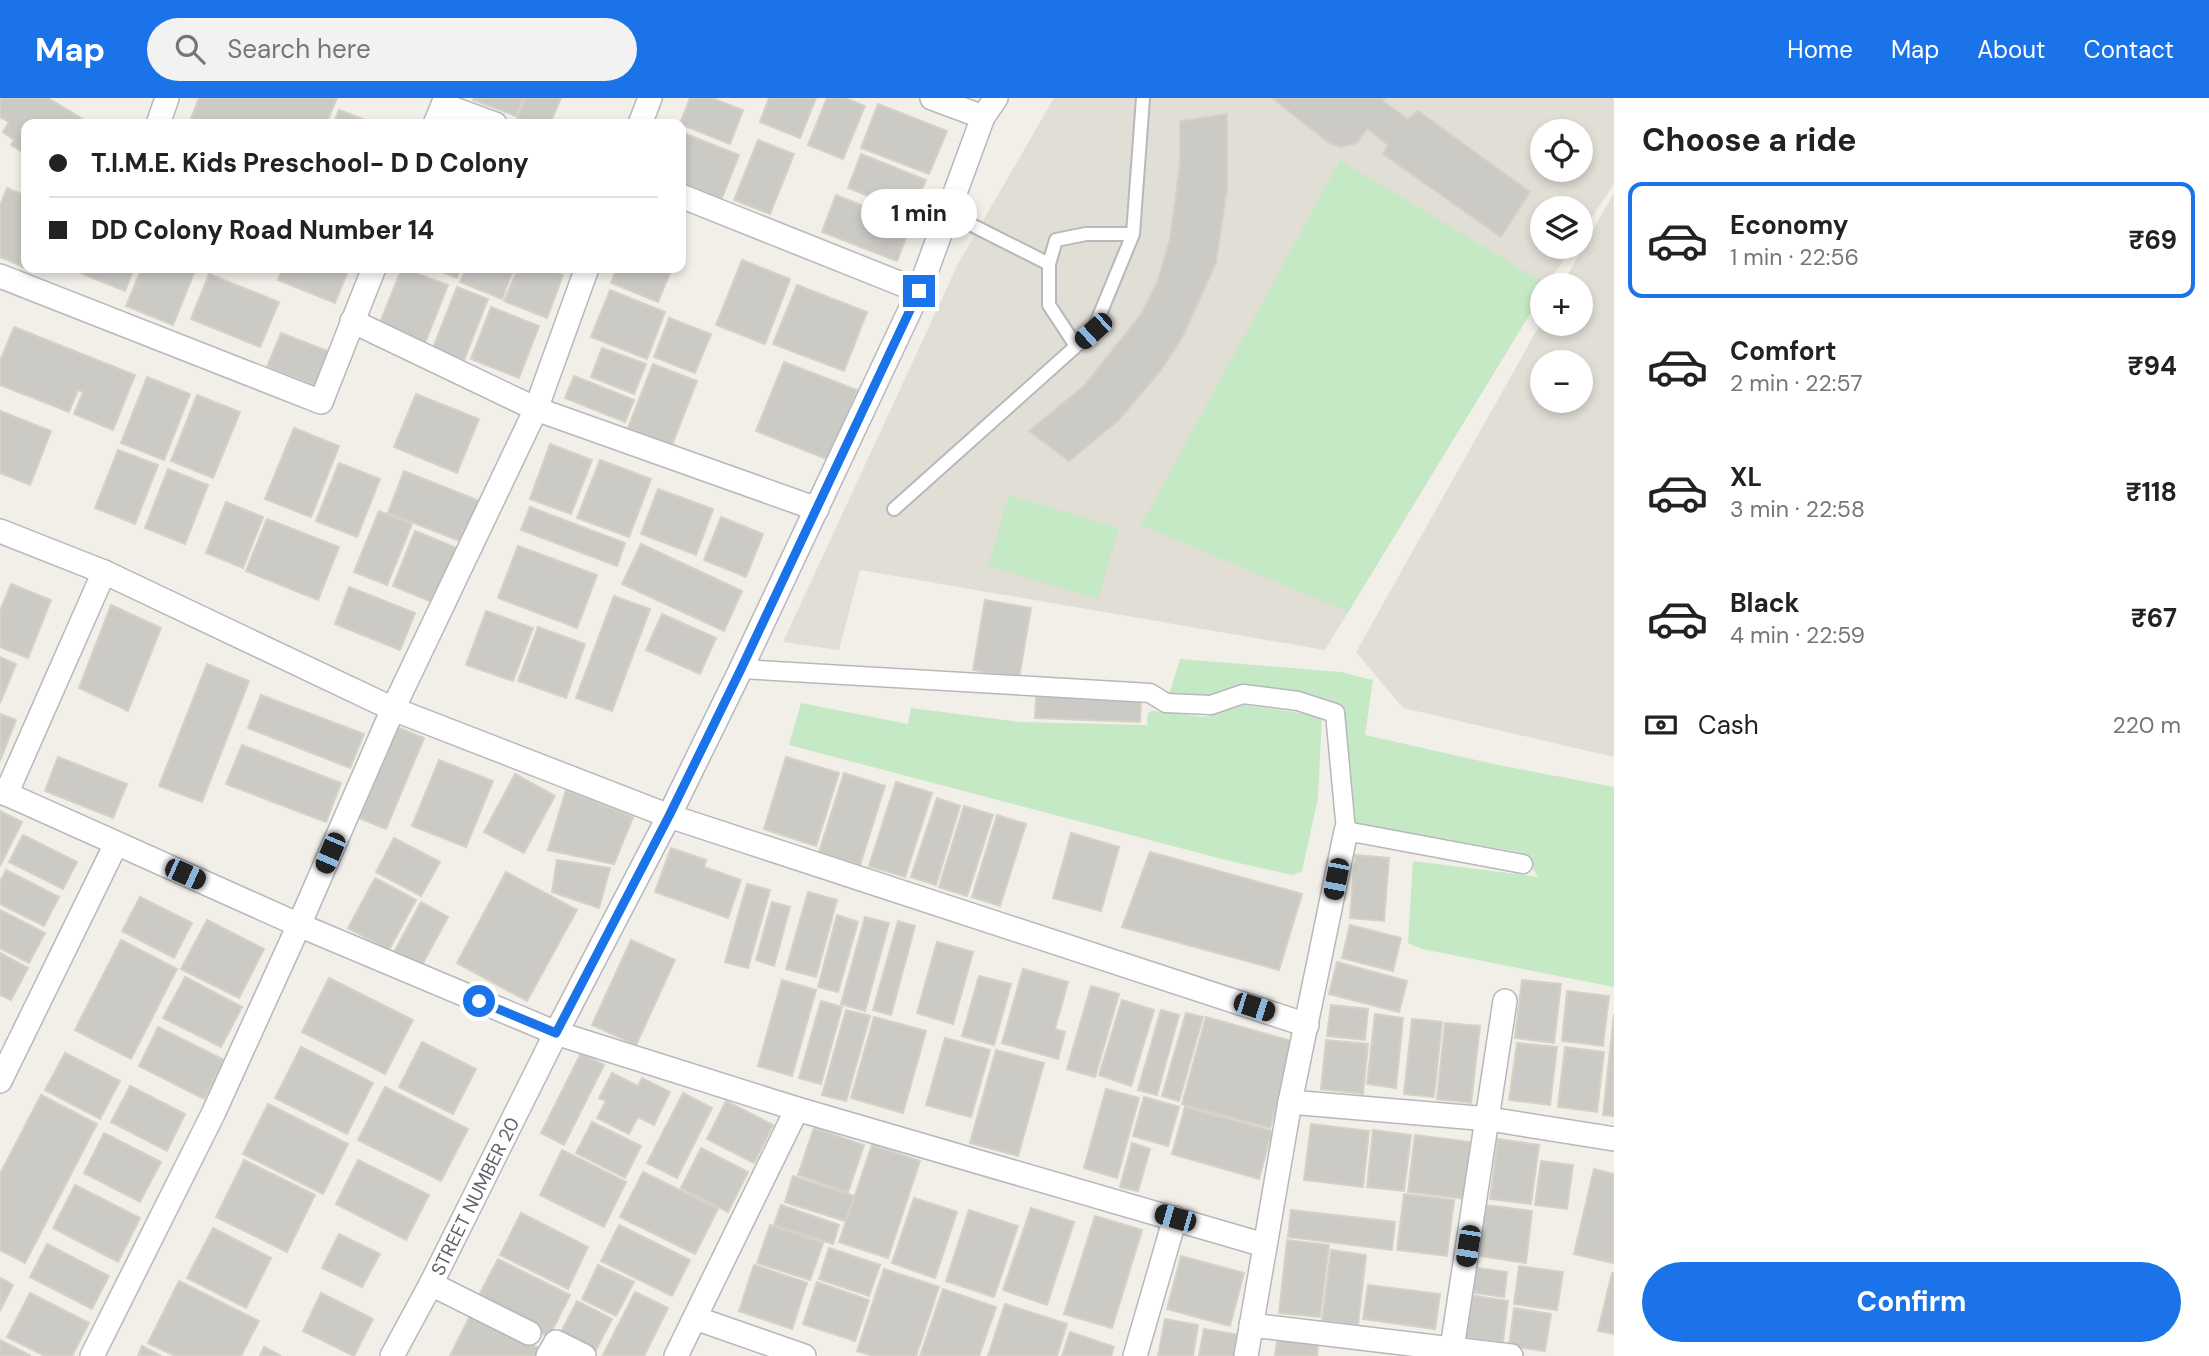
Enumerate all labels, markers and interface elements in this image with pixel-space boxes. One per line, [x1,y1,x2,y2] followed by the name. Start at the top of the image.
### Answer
[147,18,637,81] search box
[35,28,105,71] text: Map
[171,30,209,68] icon: search
[227,32,371,66] text: Search here
[1787,34,1853,65] text: Home
[1891,34,1939,65] text: Map
[1977,34,2046,65] text: About
[2084,34,2174,65] text: Contact
[1530,119,1593,413] map controls
[1530,119,1593,182] button: locate
[1642,119,1857,161] text: Choose a ride
[91,146,529,180] text: T.I.M.E. Kids Preschool- D D Colony
[861,190,977,238] callout: 1 min
[1530,196,1593,259] button: layers
[891,198,947,228] text: 1 min
[1730,208,1848,242] text: Economy
[1646,209,1709,272] icon: car
[91,213,434,247] text: DD Colony Road Number 14
[2129,223,2177,257] text: ₹69
[1730,242,1859,272] text: 1 min · 22:56
[1530,273,1593,336] button: +
[903,275,935,307] route end
[1071,309,1116,353] car
[1730,334,1836,368] text: Comfort
[1646,335,1709,398] icon: car
[2128,349,2177,383] text: ₹94
[1530,350,1593,413] button: −
[1730,368,1862,398] text: 2 min · 22:57
[1730,460,1762,494] text: XL
[1646,461,1709,524] icon: car
[2126,475,2177,509] text: ₹118
[1730,494,1865,524] text: 3 min · 22:58
[1730,586,1800,620] text: Black
[1646,587,1709,650] icon: car
[2131,601,2177,635] text: ₹67
[1730,620,1865,650] text: 4 min · 22:59
[1642,706,1680,744] icon: cash
[1698,708,1759,742] text: Cash
[2112,710,2181,740] text: 220 m
[313,830,348,876] car
[162,856,209,892] car
[1322,856,1351,902] car
[463,985,495,1017] route start
[1231,991,1278,1023] car
[425,1113,525,1280] street label: STREET NUMBER 20
[1152,1202,1199,1234] car
[1455,1224,1482,1268] car
[1642,1262,2181,1342] button: Confirm

